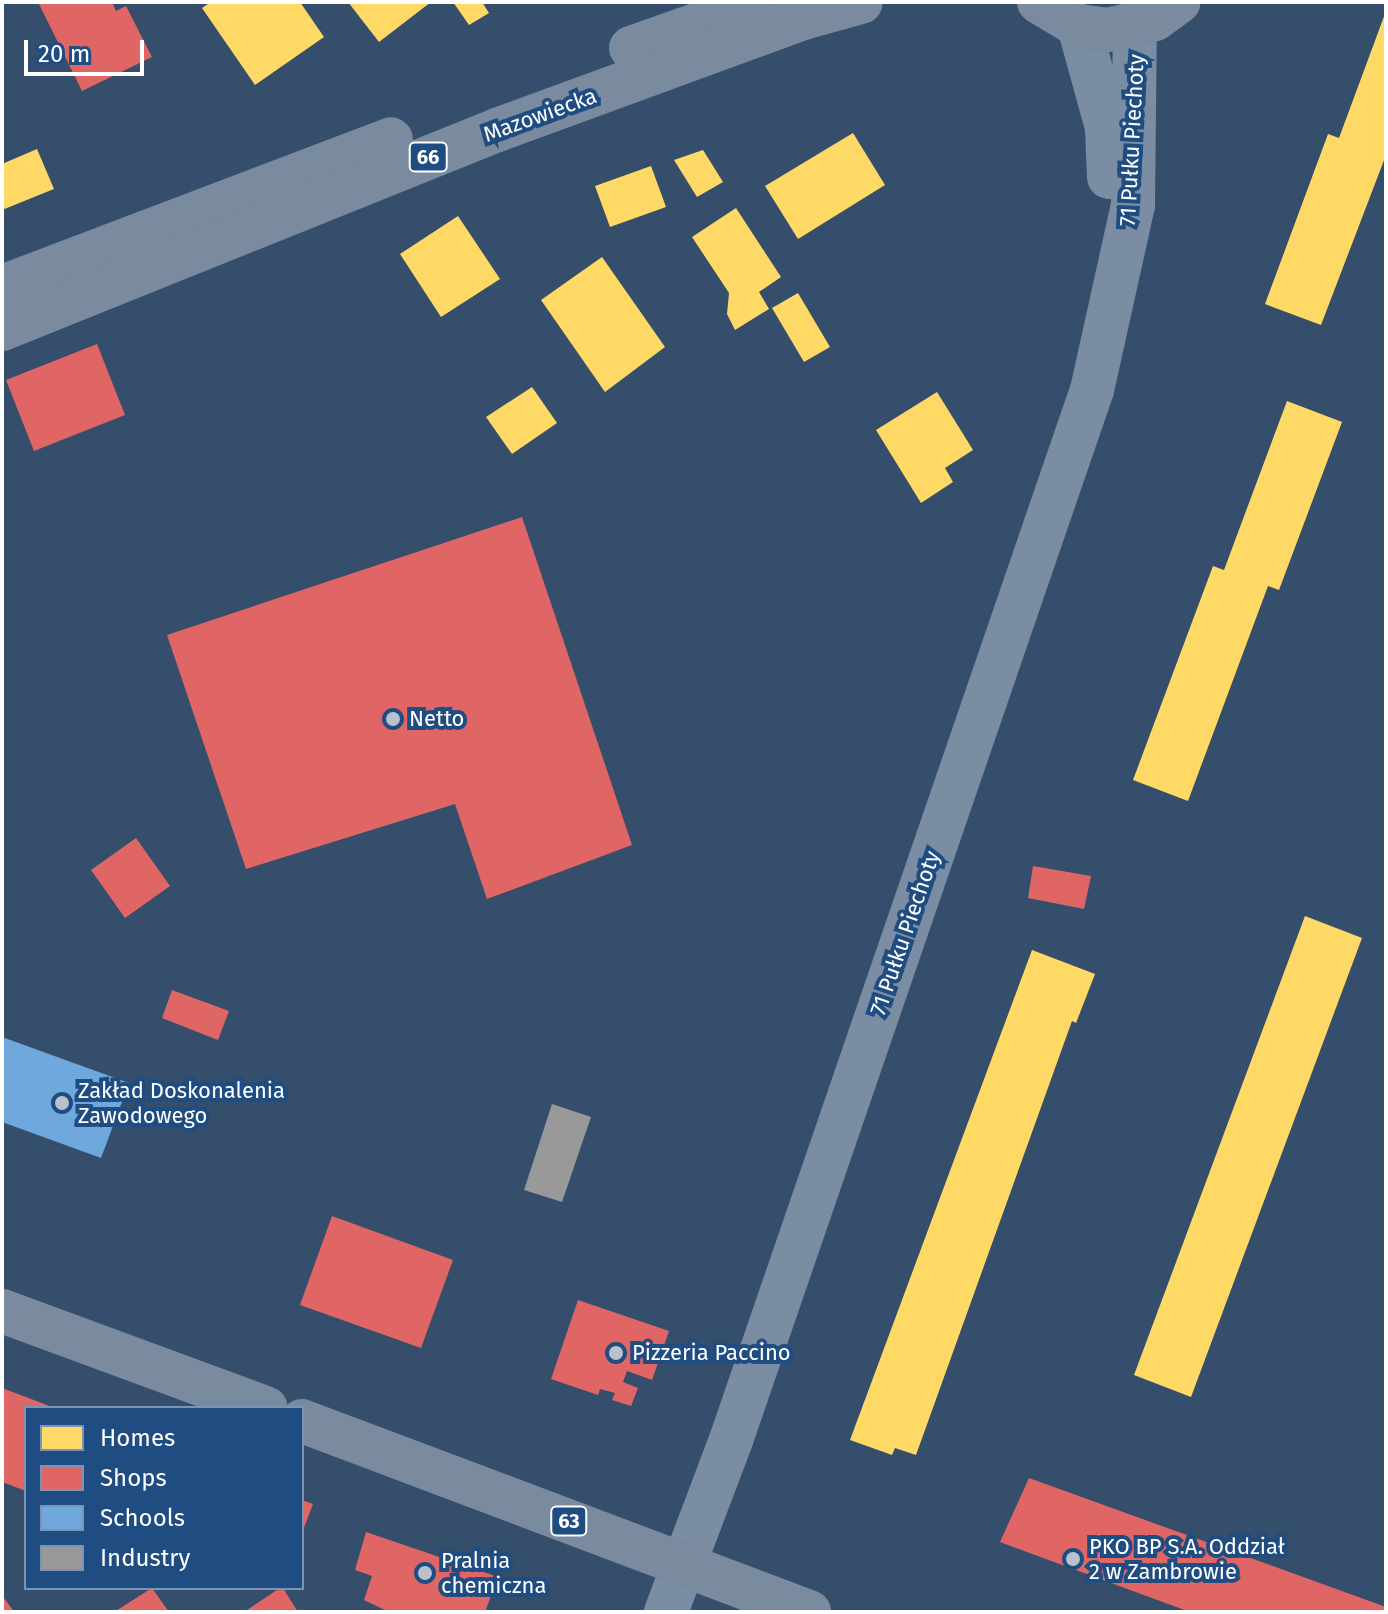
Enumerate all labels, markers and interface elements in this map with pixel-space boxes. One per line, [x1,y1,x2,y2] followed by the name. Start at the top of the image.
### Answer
[28,24,148,74] scale bar
[38,40,90,68] text: 20 m
[1114,53,1150,227] street label: 71 Pułku Piechoty
[480,82,600,148] street label: Mazowiecka
[408,141,448,173] road number: 66
[409,706,464,732] place label: Netto
[384,710,402,728] marker: Netto
[864,847,946,1019] street label: 71 Pułku Piechoty
[78,1077,285,1128] place label: Zakład Doskonalenia Zawodowego
[53,1094,71,1112] marker: Zakład Doskonalenia Zawodowego
[632,1340,791,1366] place label: Pizzeria Paccino
[607,1344,625,1362] marker: Pizzeria Paccino
[24,1406,304,1590] legend
[100,1424,175,1452] text: Homes
[100,1464,167,1492] text: Shops
[100,1504,185,1532] text: Schools
[549,1505,589,1537] road number: 63
[1089,1533,1285,1584] place label: PKO BP S.A. Oddział 2 w Zambrowie
[100,1544,190,1572] text: Industry
[441,1547,546,1598] place label: Pralnia chemiczna
[1064,1550,1082,1568] marker: PKO BP S.A. Oddział 2 w Zambrowie
[416,1564,434,1582] marker: Pralnia chemiczna

